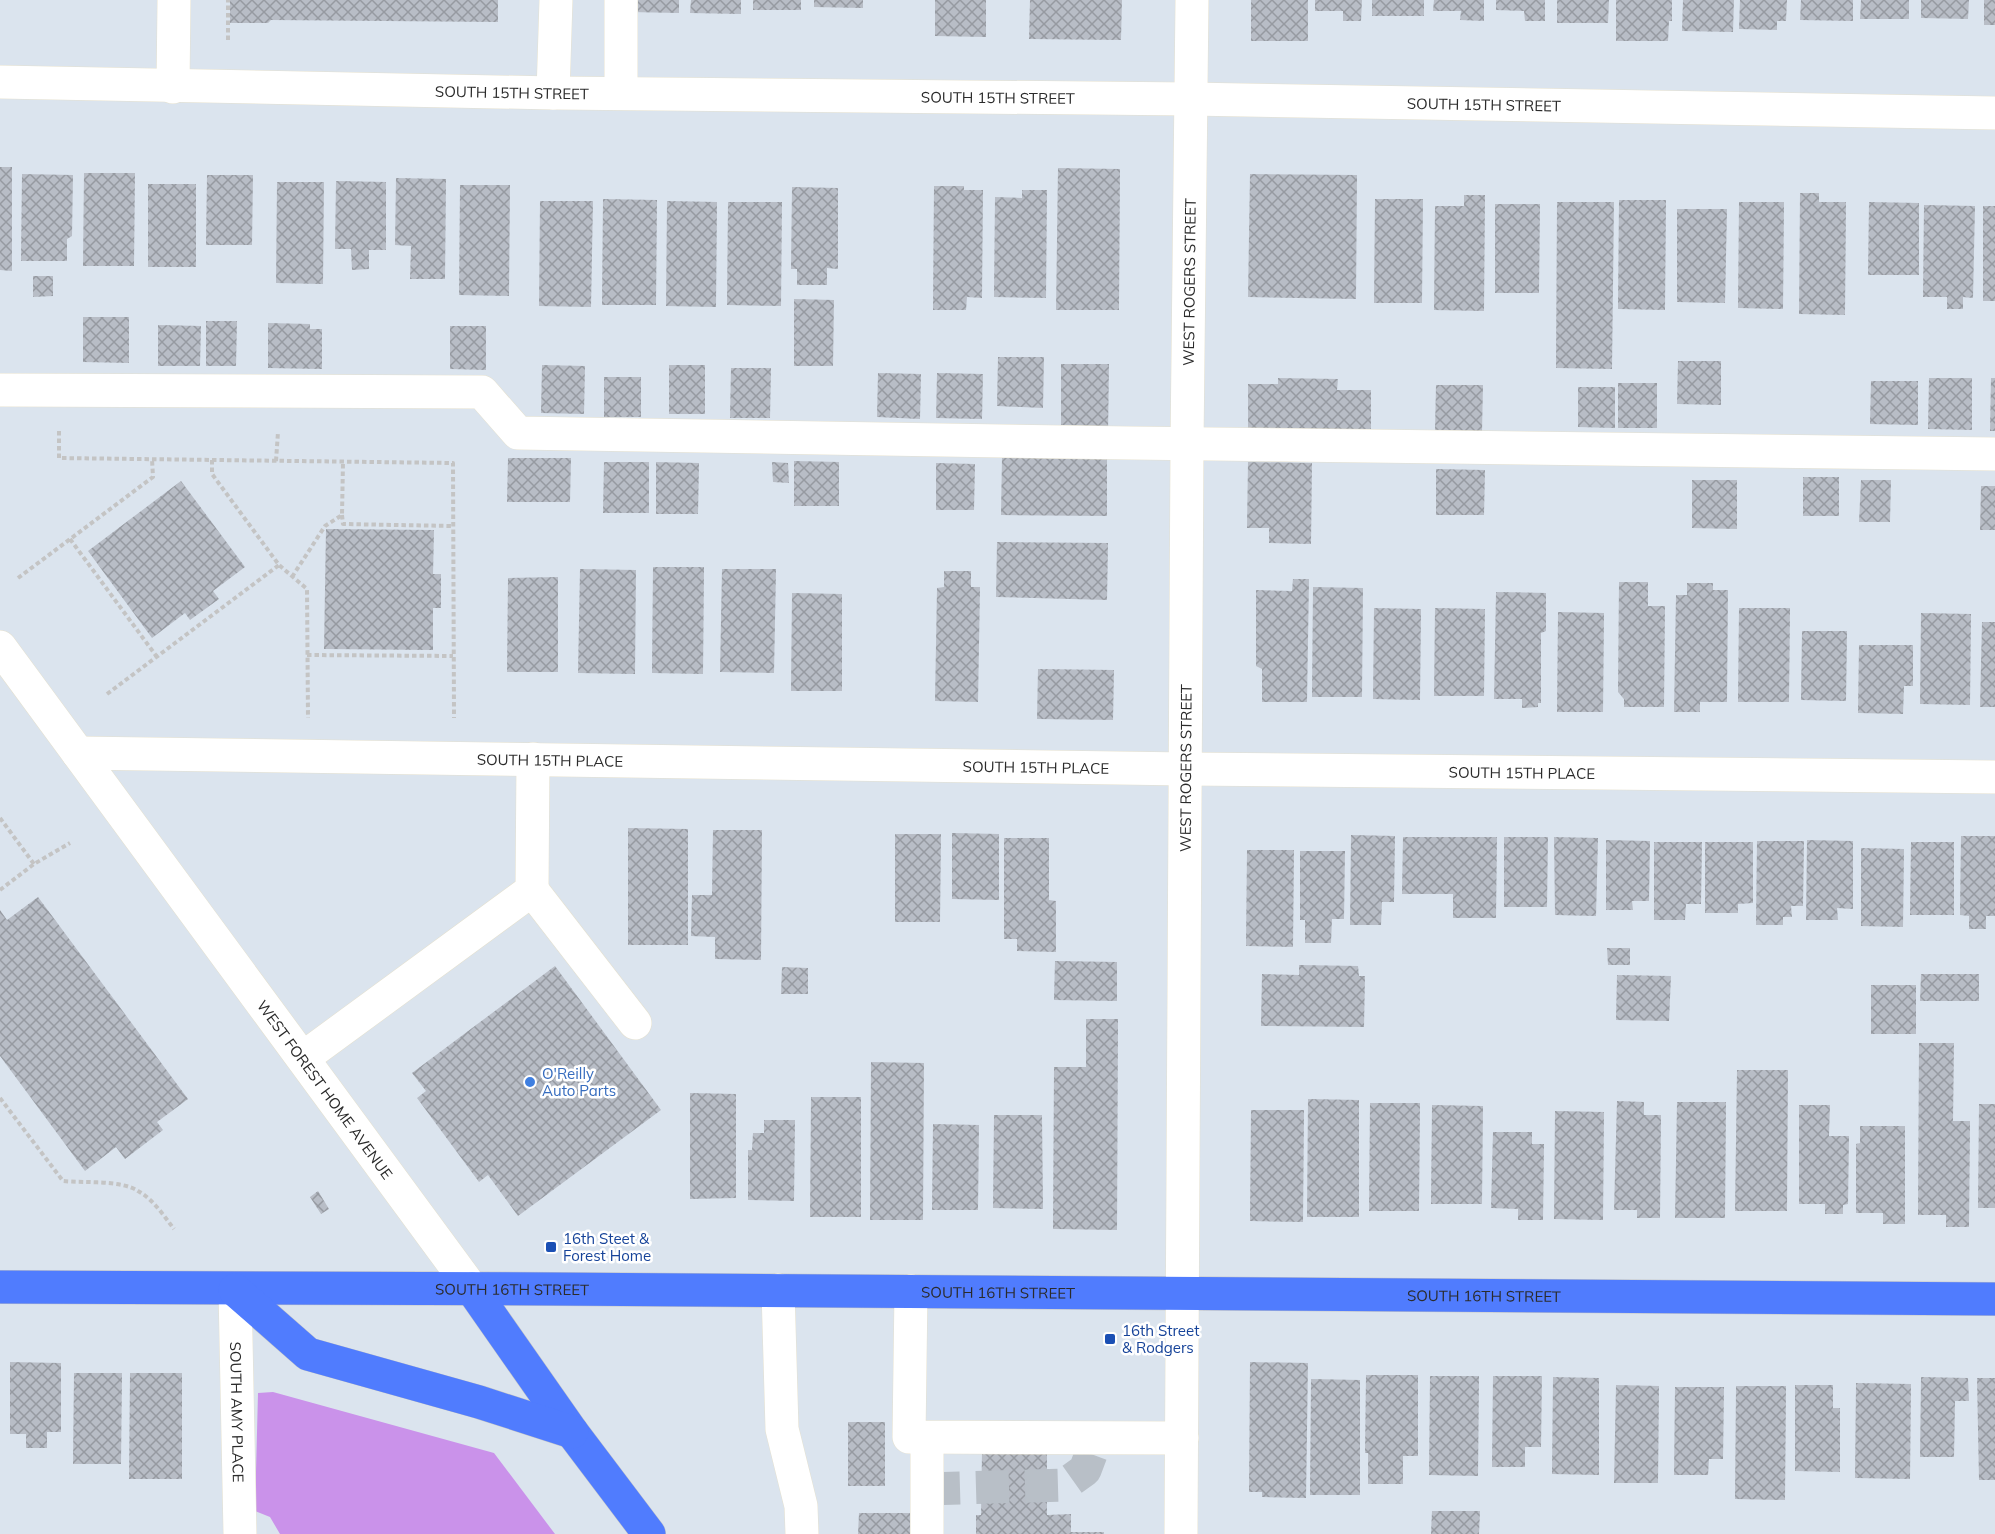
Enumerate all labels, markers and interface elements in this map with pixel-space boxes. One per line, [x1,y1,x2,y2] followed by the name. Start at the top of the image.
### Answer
[435,81,589,103] street label: SOUTH 15TH STREET
[921,87,1075,107] street label: SOUTH 15TH STREET
[1407,93,1561,115] street label: SOUTH 15TH STREET
[1178,198,1199,366] street label: WEST ROGERS STREET
[1175,684,1195,852] street label: WEST ROGERS STREET
[477,749,623,770] street label: SOUTH 15TH PLACE
[963,756,1109,777] street label: SOUTH 15TH PLACE
[1449,762,1595,783] street label: SOUTH 15TH PLACE
[253,996,397,1183] street label: WEST FOREST HOME AVENUE
[542,1064,616,1100] place label: O'Reilly Auto Parts
[523,1075,537,1089] marker: O'Reilly Auto Parts
[563,1229,651,1265] place label: 16th Steet & Forest Home
[544,1240,558,1254] marker: 16th Steet & Forest Home
[435,1279,589,1299] street label: SOUTH 16TH STREET
[921,1282,1075,1302] street label: SOUTH 16TH STREET
[1407,1285,1561,1305] street label: SOUTH 16TH STREET
[1122,1321,1199,1357] place label: 16th Street & Rodgers
[1103,1332,1117,1346] marker: 16th Street & Rodgers
[227,1341,248,1483] street label: SOUTH AMY PLACE

